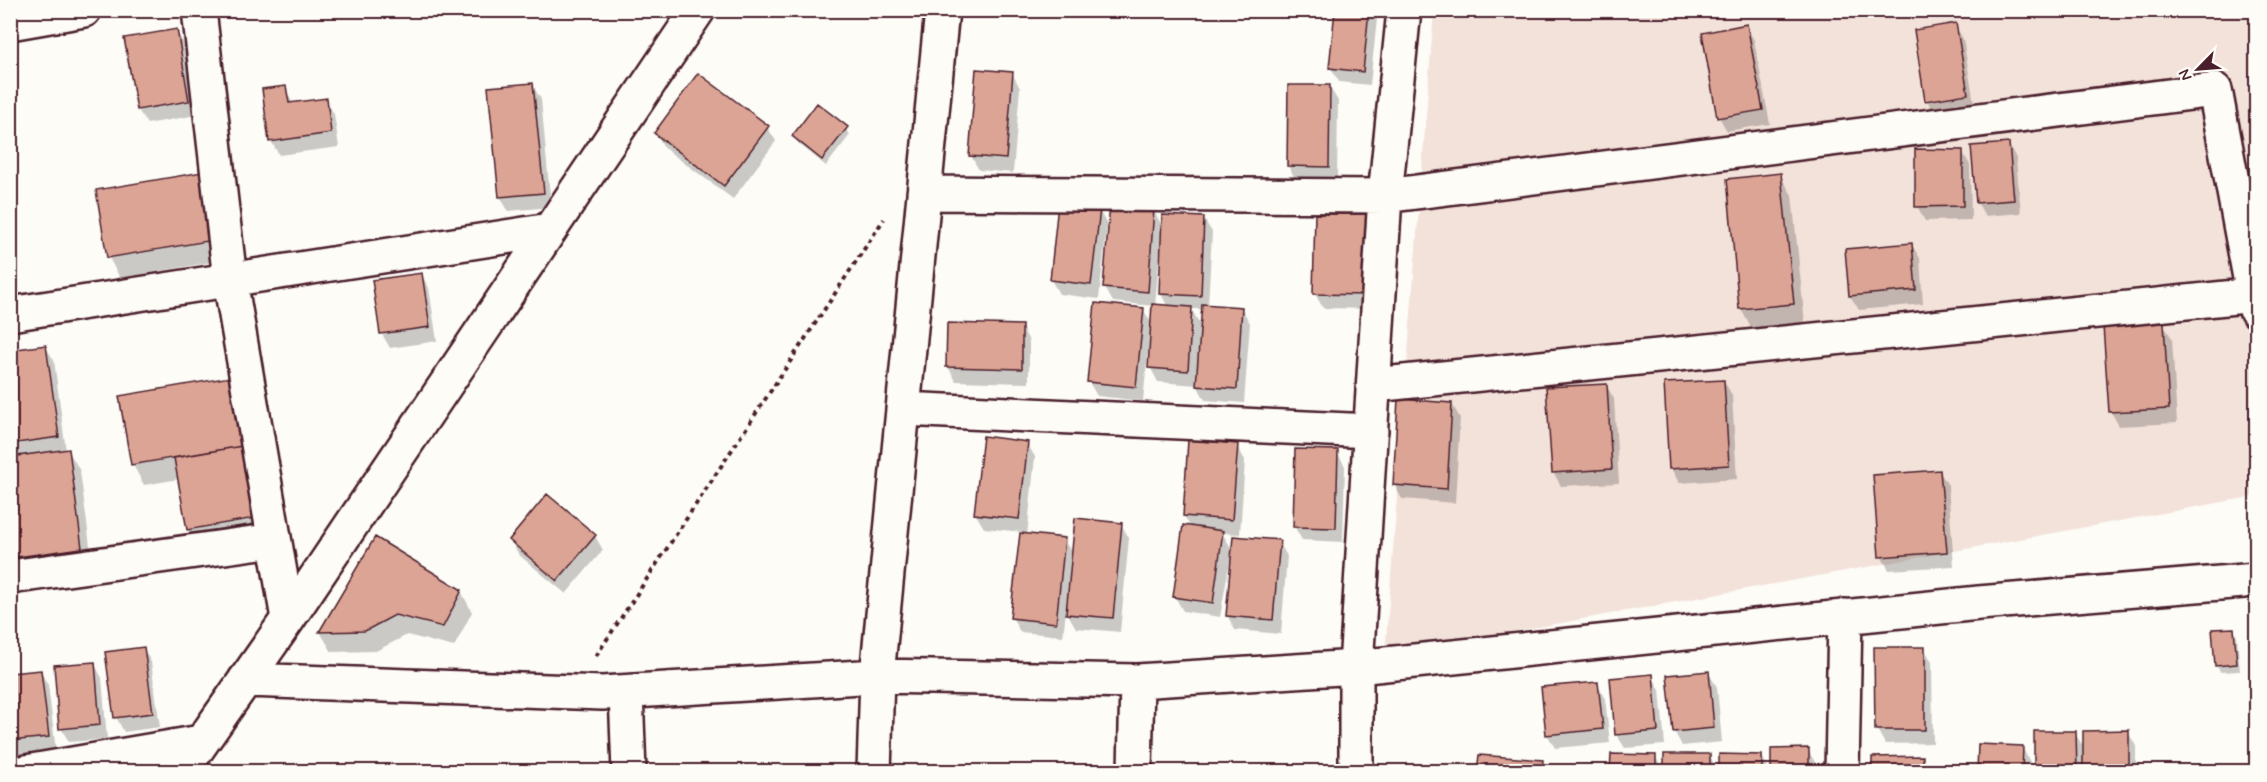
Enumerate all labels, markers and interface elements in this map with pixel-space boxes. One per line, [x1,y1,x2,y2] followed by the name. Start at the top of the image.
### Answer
[2168,39,2228,99] north arrow
[2174,65,2198,84] text: N

